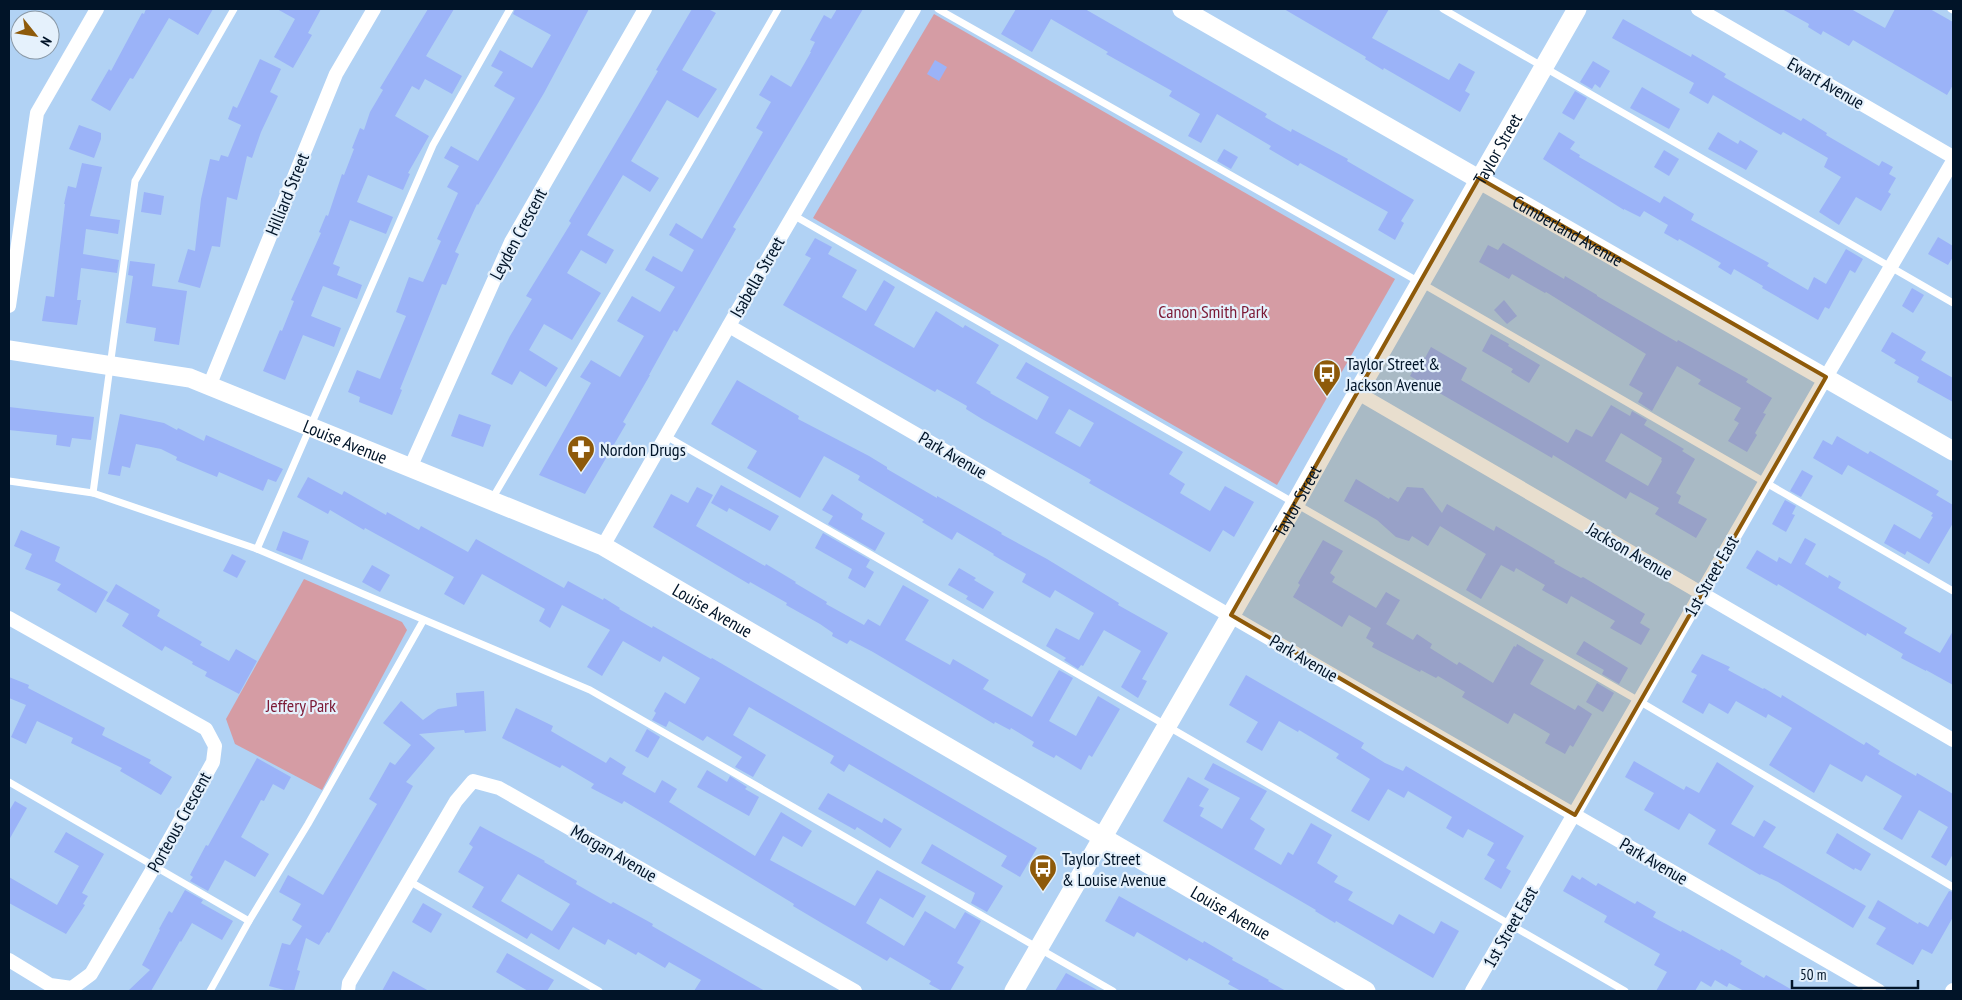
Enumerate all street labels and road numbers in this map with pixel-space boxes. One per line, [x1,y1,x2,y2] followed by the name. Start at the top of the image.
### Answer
[1784,52,1868,114] street label: Ewart Avenue
[1468,109,1527,189] street label: Taylor Street
[260,149,314,239] street label: Hilliard Street
[484,184,552,284] street label: Leyden Crescent
[1509,190,1627,271] street label: Cumberland Avenue
[725,233,789,321] street label: Isabella Street
[300,414,391,469] street label: Louise Avenue
[915,426,991,484] street label: Park Avenue
[1267,461,1326,541] street label: Taylor Street
[1582,517,1677,585] street label: Jackson Avenue
[1679,531,1743,621] street label: 1st Street East
[669,578,757,642] street label: Louise Avenue
[1266,629,1342,687] street label: Park Avenue
[142,768,216,876] street label: Porteous Crescent
[567,819,661,887] street label: Morgan Avenue
[1616,832,1692,890] street label: Park Avenue
[1187,880,1275,945] street label: Louise Avenue
[1478,882,1542,972] street label: 1st Street East

